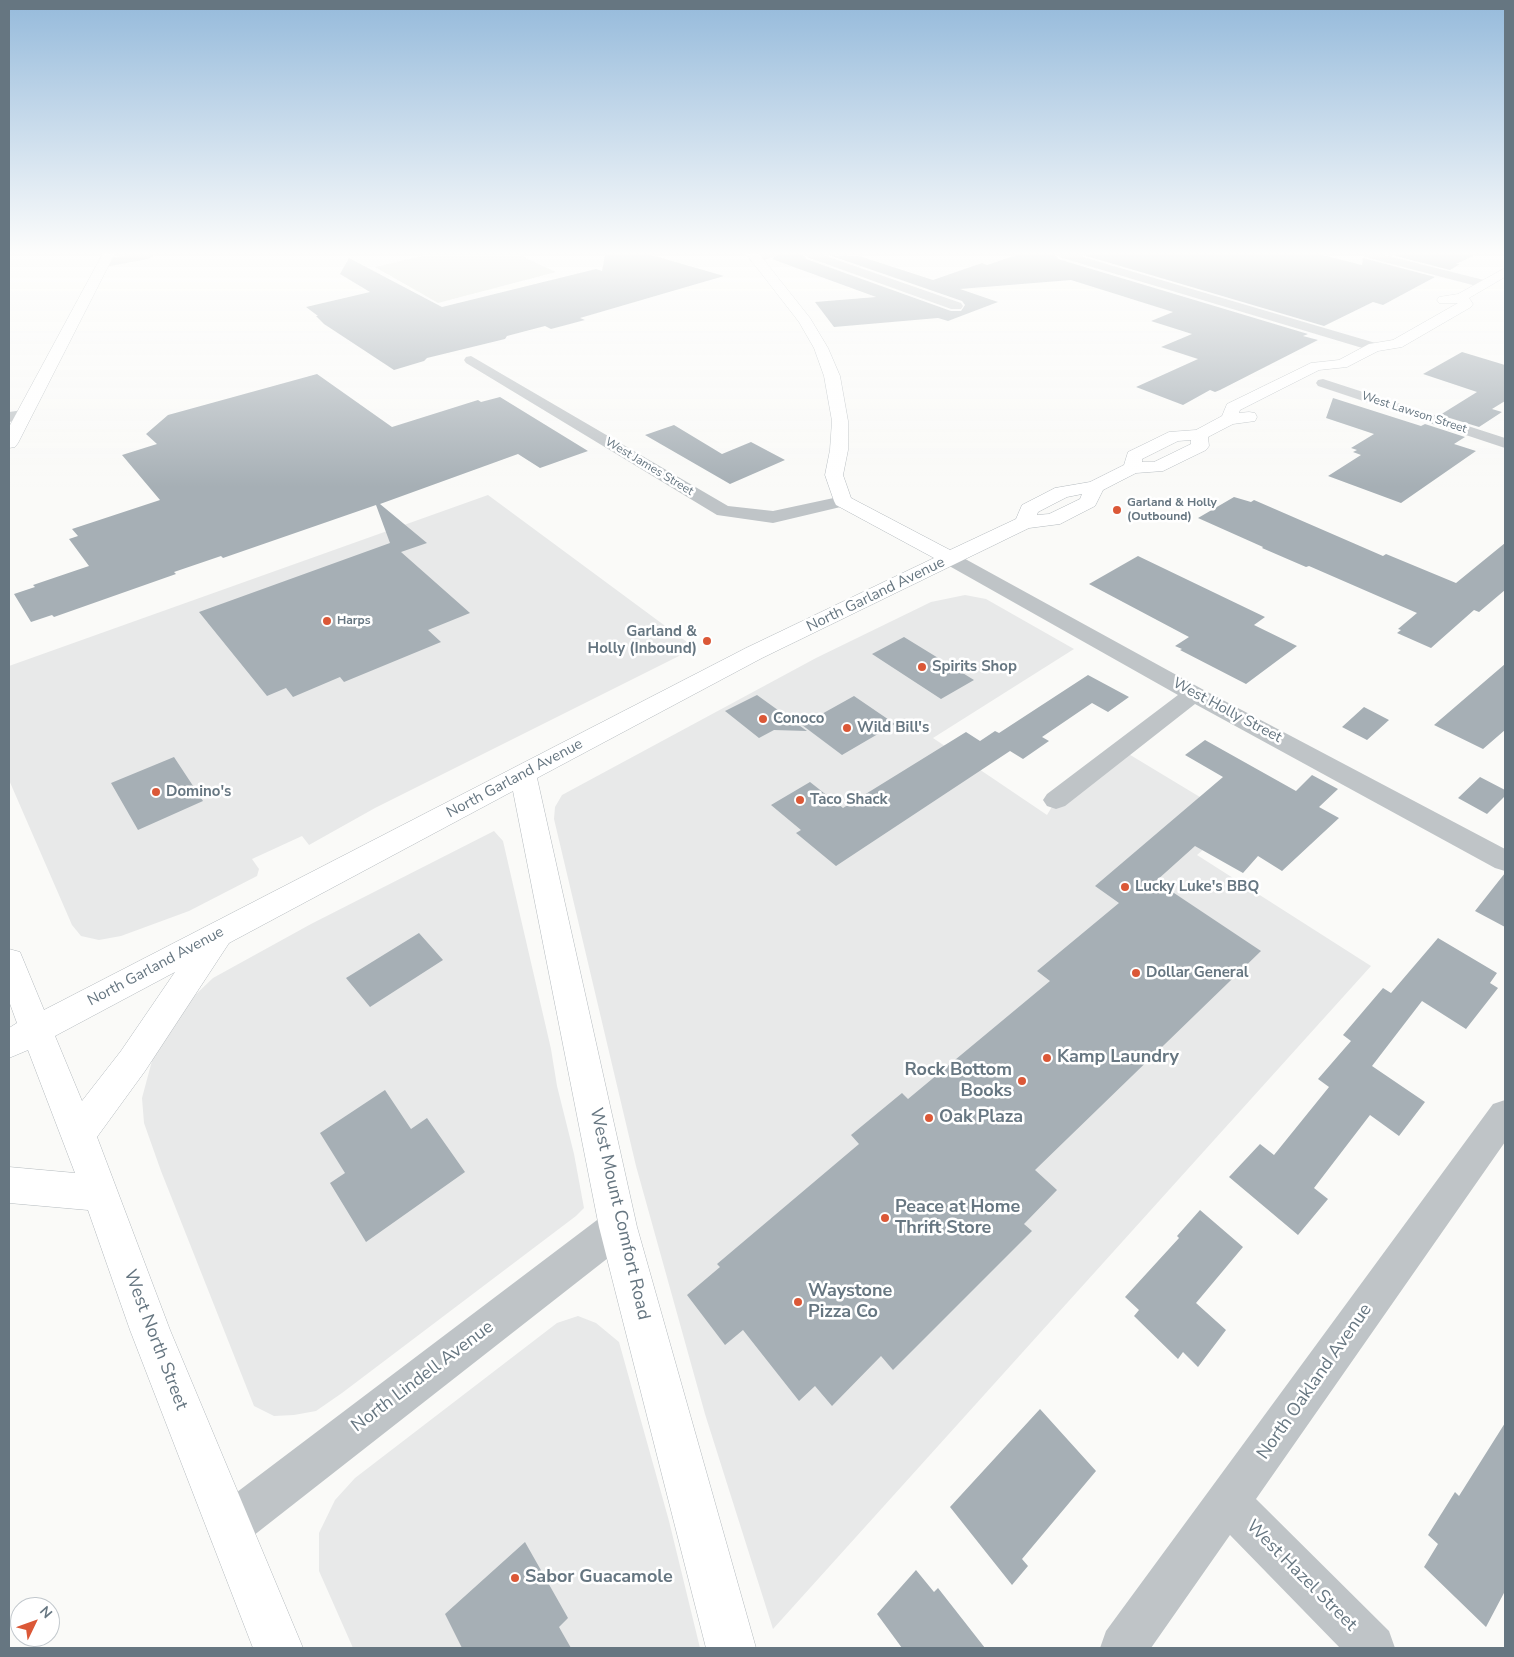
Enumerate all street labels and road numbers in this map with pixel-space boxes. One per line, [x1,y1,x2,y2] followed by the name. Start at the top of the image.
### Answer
[1360,389,1468,437] street label: West Lawson Street
[602,435,696,499] street label: West James Street
[804,554,948,636] street label: North Garland Avenue
[1169,675,1285,747] street label: West Holly Street
[444,735,586,823] street label: North Garland Avenue
[85,923,227,1011] street label: North Garland Avenue
[584,1106,654,1322] street label: West Mount Comfort Road
[118,1267,192,1413] street label: West North Street
[1253,1300,1377,1464] street label: North Oakland Avenue
[348,1317,498,1437] street label: North Lindell Avenue
[1241,1516,1361,1636] street label: West Hazel Street

